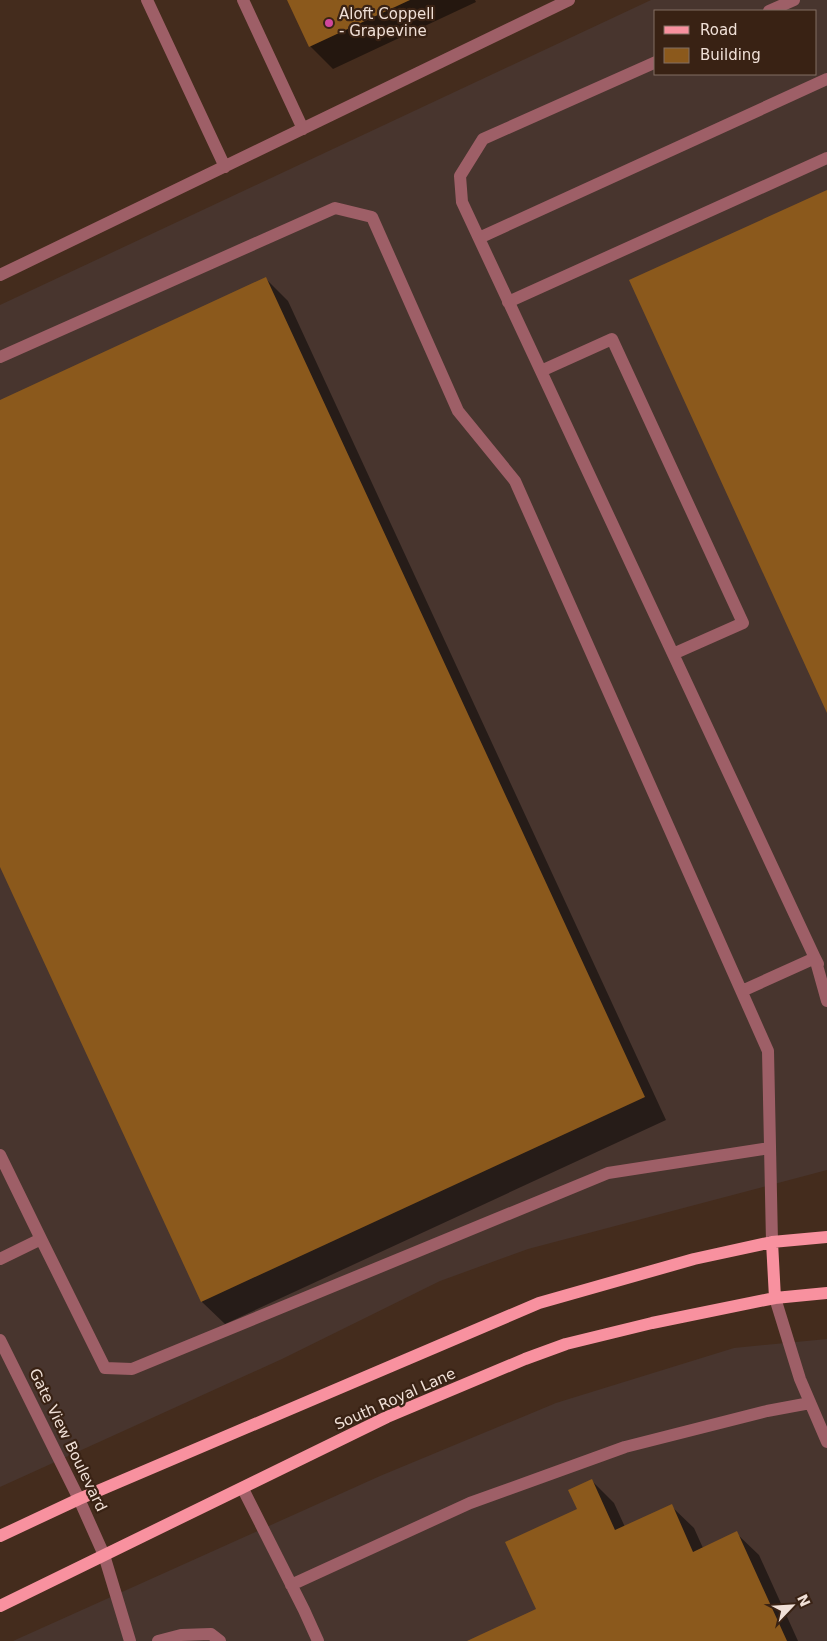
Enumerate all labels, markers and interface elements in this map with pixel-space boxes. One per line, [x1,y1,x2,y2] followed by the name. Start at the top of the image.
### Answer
[339,5,435,40] place label: Aloft Coppell - Grapevine
[654,10,817,75] legend
[323,17,335,29] marker: Aloft Coppell - Grapevine
[700,21,738,39] text: Road
[700,46,761,64] text: Building
[332,1364,458,1434] street label: South Royal Lane
[26,1366,110,1514] street label: Gate View Boulevard
[767,1581,817,1631] north arrow
[794,1592,814,1609] text: N

